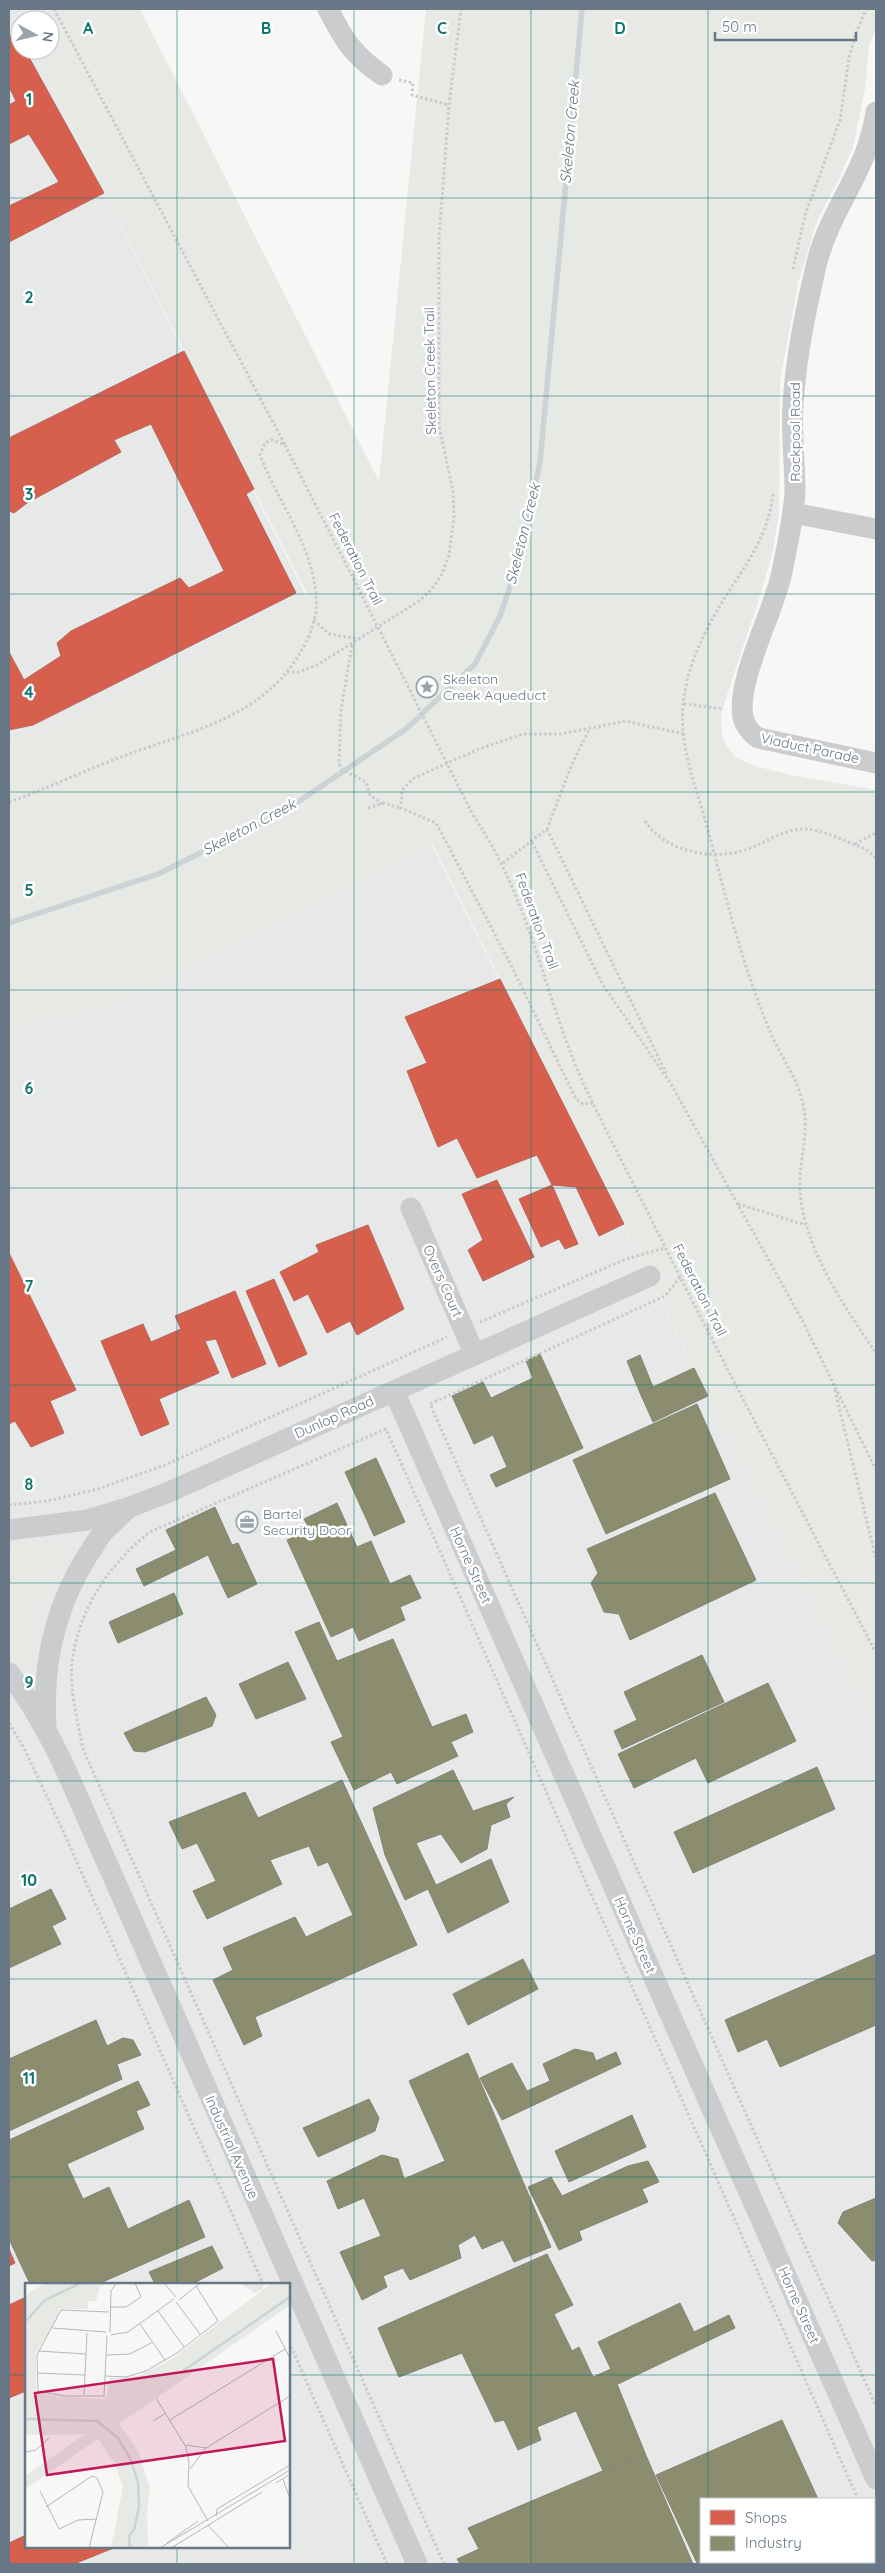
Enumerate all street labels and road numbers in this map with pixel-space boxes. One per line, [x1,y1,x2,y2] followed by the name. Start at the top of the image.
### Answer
[420,307,440,435] street label: Skeleton Creek Trail
[786,382,804,482] street label: Rockpool Road
[325,510,387,608] street label: Federation Trail
[759,729,861,767] street label: Viaduct Parade
[511,870,563,972] street label: Federation Trail
[669,1241,731,1339] street label: Federation Trail
[419,1242,467,1320] street label: Overs Court
[292,1392,376,1442] street label: Dunlop Road
[446,1524,496,1606] street label: Horne Street
[610,1894,660,1976] street label: Horne Street
[201,2092,263,2202] street label: Industrial Avenue
[774,2264,824,2346] street label: Horne Street

